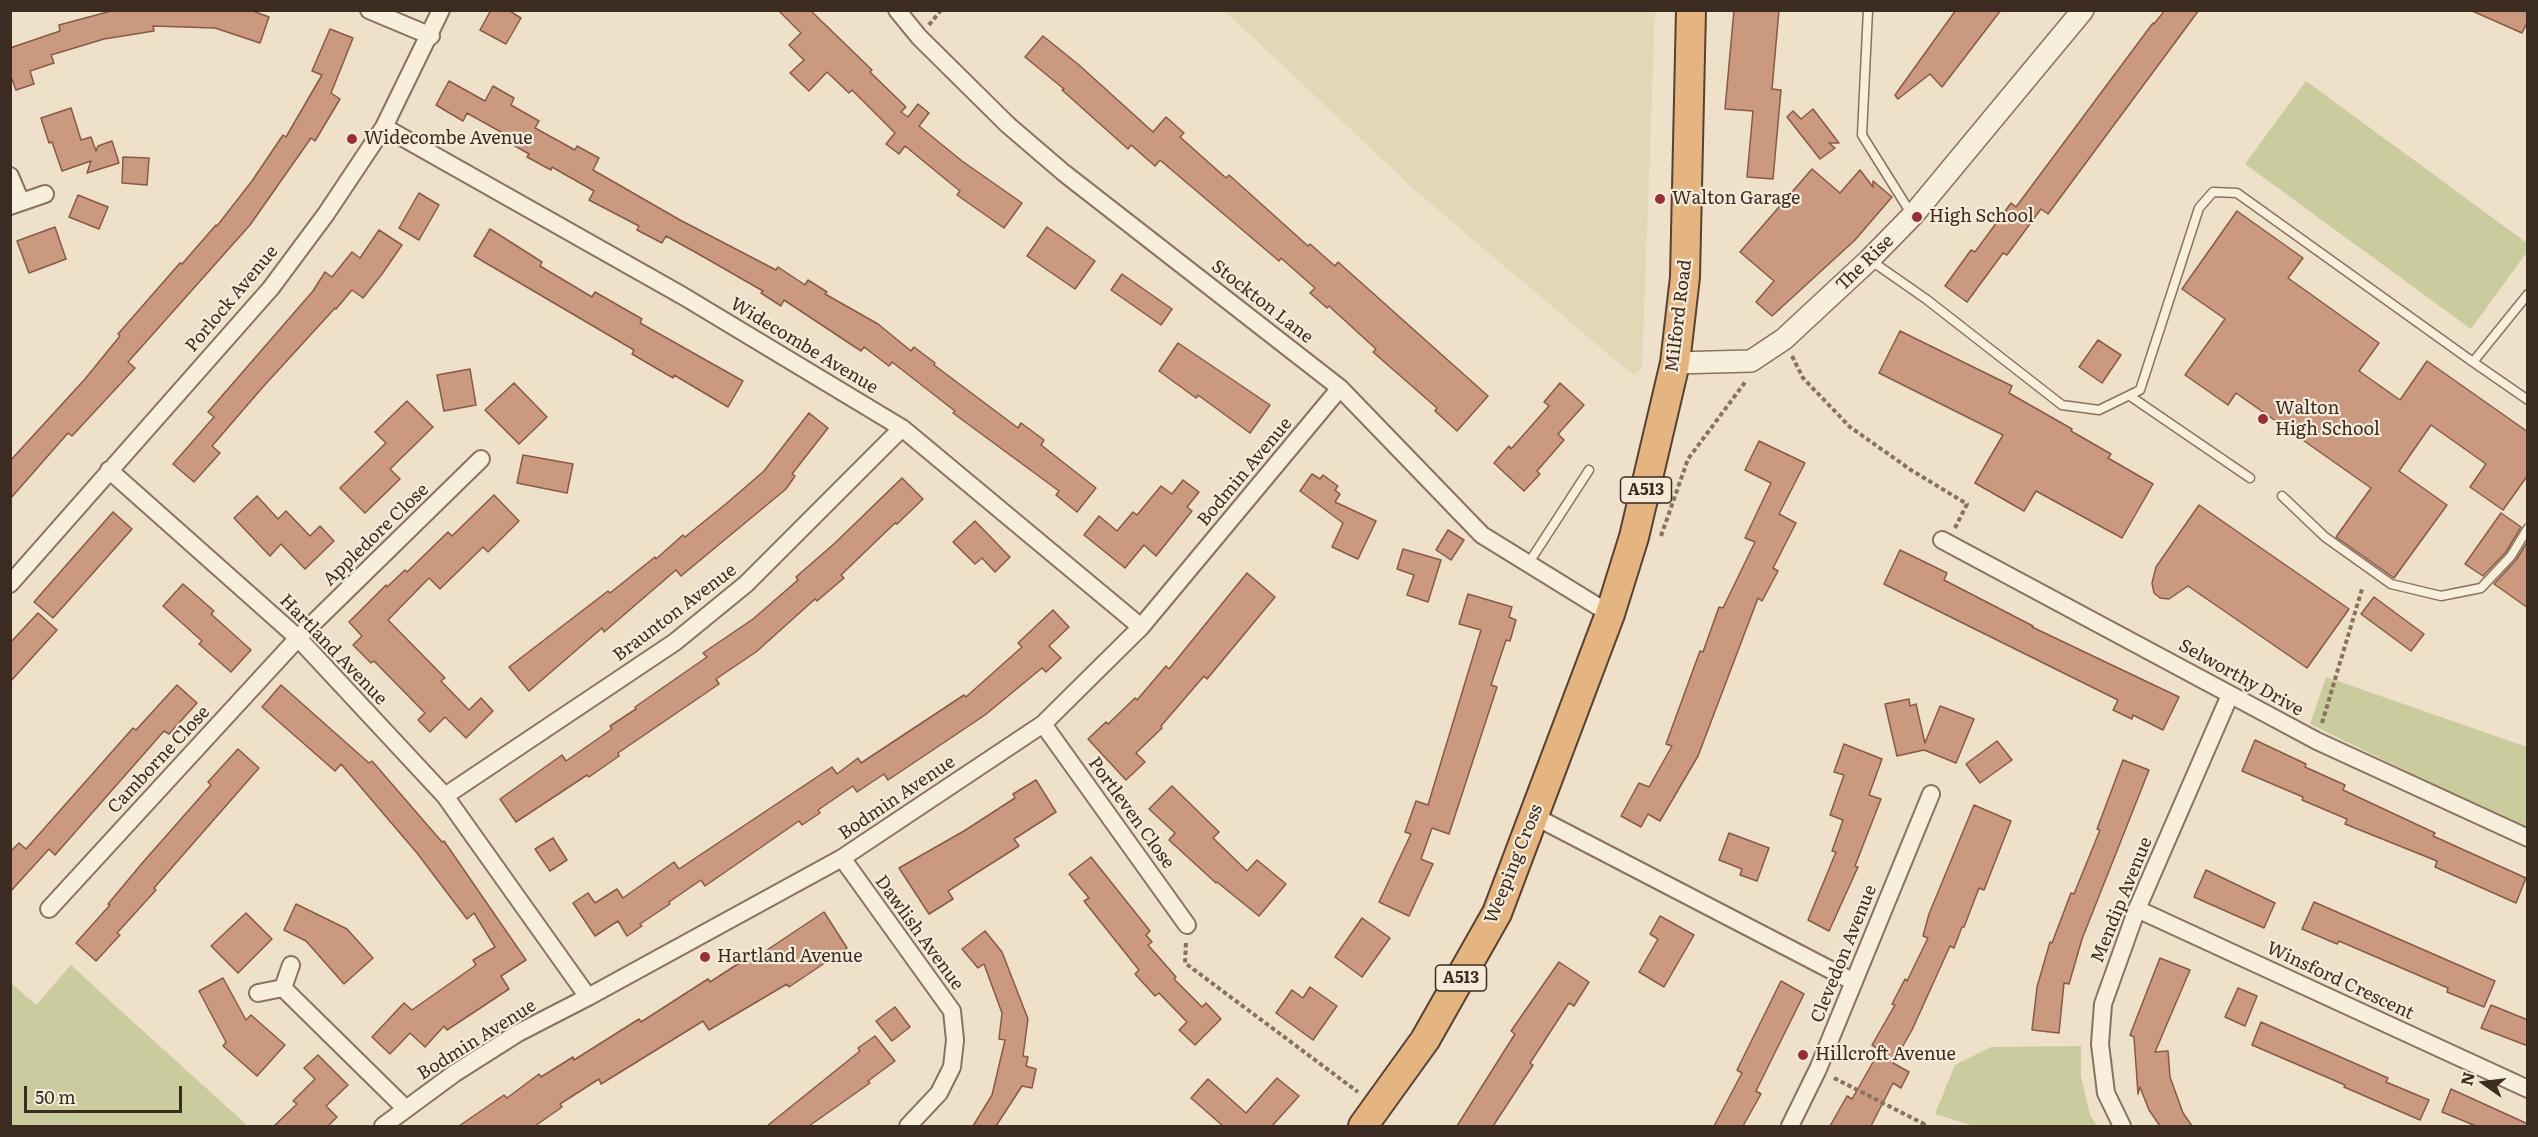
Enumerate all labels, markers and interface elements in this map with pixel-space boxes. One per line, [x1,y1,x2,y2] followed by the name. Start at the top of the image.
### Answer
[364,128,533,150] place label: Widecombe Avenue
[345,132,359,146] marker: Widecombe Avenue
[1672,188,1800,210] place label: Walton Garage
[1653,192,1667,206] marker: Walton Garage
[1929,206,2034,228] place label: High School
[1910,210,1924,224] marker: High School
[1832,230,1898,296] street label: The Rise
[181,241,283,357] street label: Porlock Avenue
[1207,256,1317,348] street label: Stockton Lane
[1661,258,1697,374] street label: Milford Road
[726,293,882,399] street label: Widecombe Avenue
[2275,398,2380,440] place label: Walton High School
[2256,412,2270,426] marker: Walton High School
[1193,413,1297,531] street label: Bodmin Avenue
[1620,477,1672,503] road number: A513
[319,479,433,591] street label: Appledore Close
[609,560,741,666] street label: Braunton Avenue
[275,590,391,710] street label: Hartland Avenue
[2175,635,2307,721] street label: Selworthy Drive
[104,702,214,818] street label: Camborne Close
[835,751,959,845] street label: Bodmin Avenue
[1083,753,1179,873] street label: Portleven Close
[1480,801,1548,927] street label: Weeping Cross
[2087,834,2157,966] street label: Mendip Avenue
[870,871,968,995] street label: Dawlish Avenue
[1806,882,1882,1026] street label: Clevedon Avenue
[2263,937,2417,1025] street label: Winsford Crescent
[717,946,863,968] place label: Hartland Avenue
[698,950,712,964] marker: Hartland Avenue
[1436,965,1486,991] road number: A513
[414,995,540,1085] street label: Bodmin Avenue
[1815,1044,1956,1066] place label: Hillcroft Avenue
[1796,1048,1810,1062] marker: Hillcroft Avenue
[2454,1053,2514,1113] north arrow
[2453,1069,2480,1088] text: N
[27,1074,184,1112] scale bar
[35,1083,76,1110] text: 50 m

